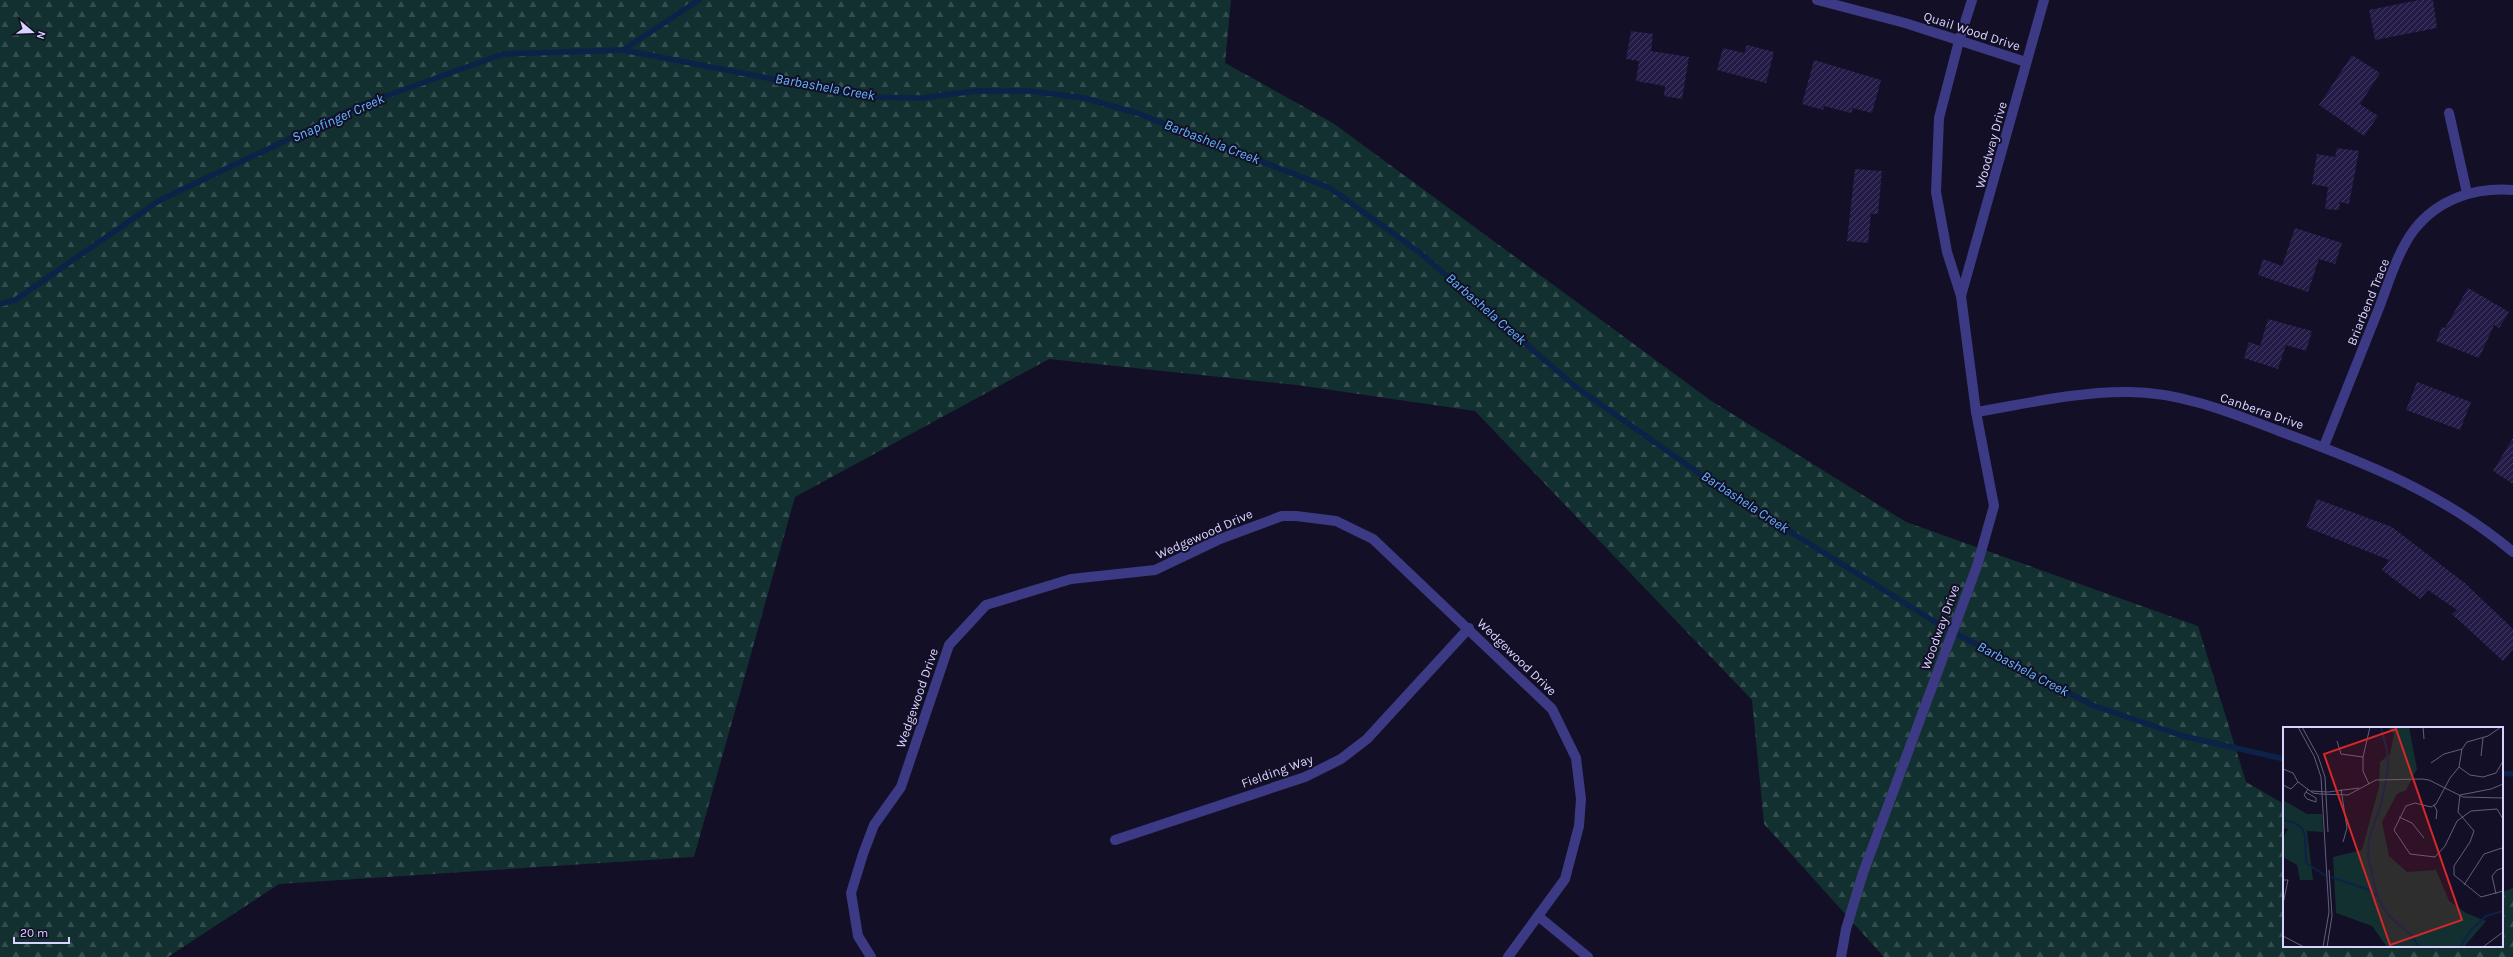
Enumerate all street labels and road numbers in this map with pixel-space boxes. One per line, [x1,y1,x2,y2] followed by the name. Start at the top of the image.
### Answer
[1922,8,2022,54] street label: Quail Wood Drive
[1972,100,2010,190] street label: Woodway Drive
[2344,256,2392,348] street label: Briarbend Trace
[2218,390,2306,432] street label: Canberra Drive
[1153,506,1255,562] street label: Wedgewood Drive
[1918,582,1962,671] street label: Woodway Drive
[1474,615,1560,699] street label: Wedgewood Drive
[893,646,941,750] street label: Wedgewood Drive
[1239,751,1315,791] street label: Fielding Way

